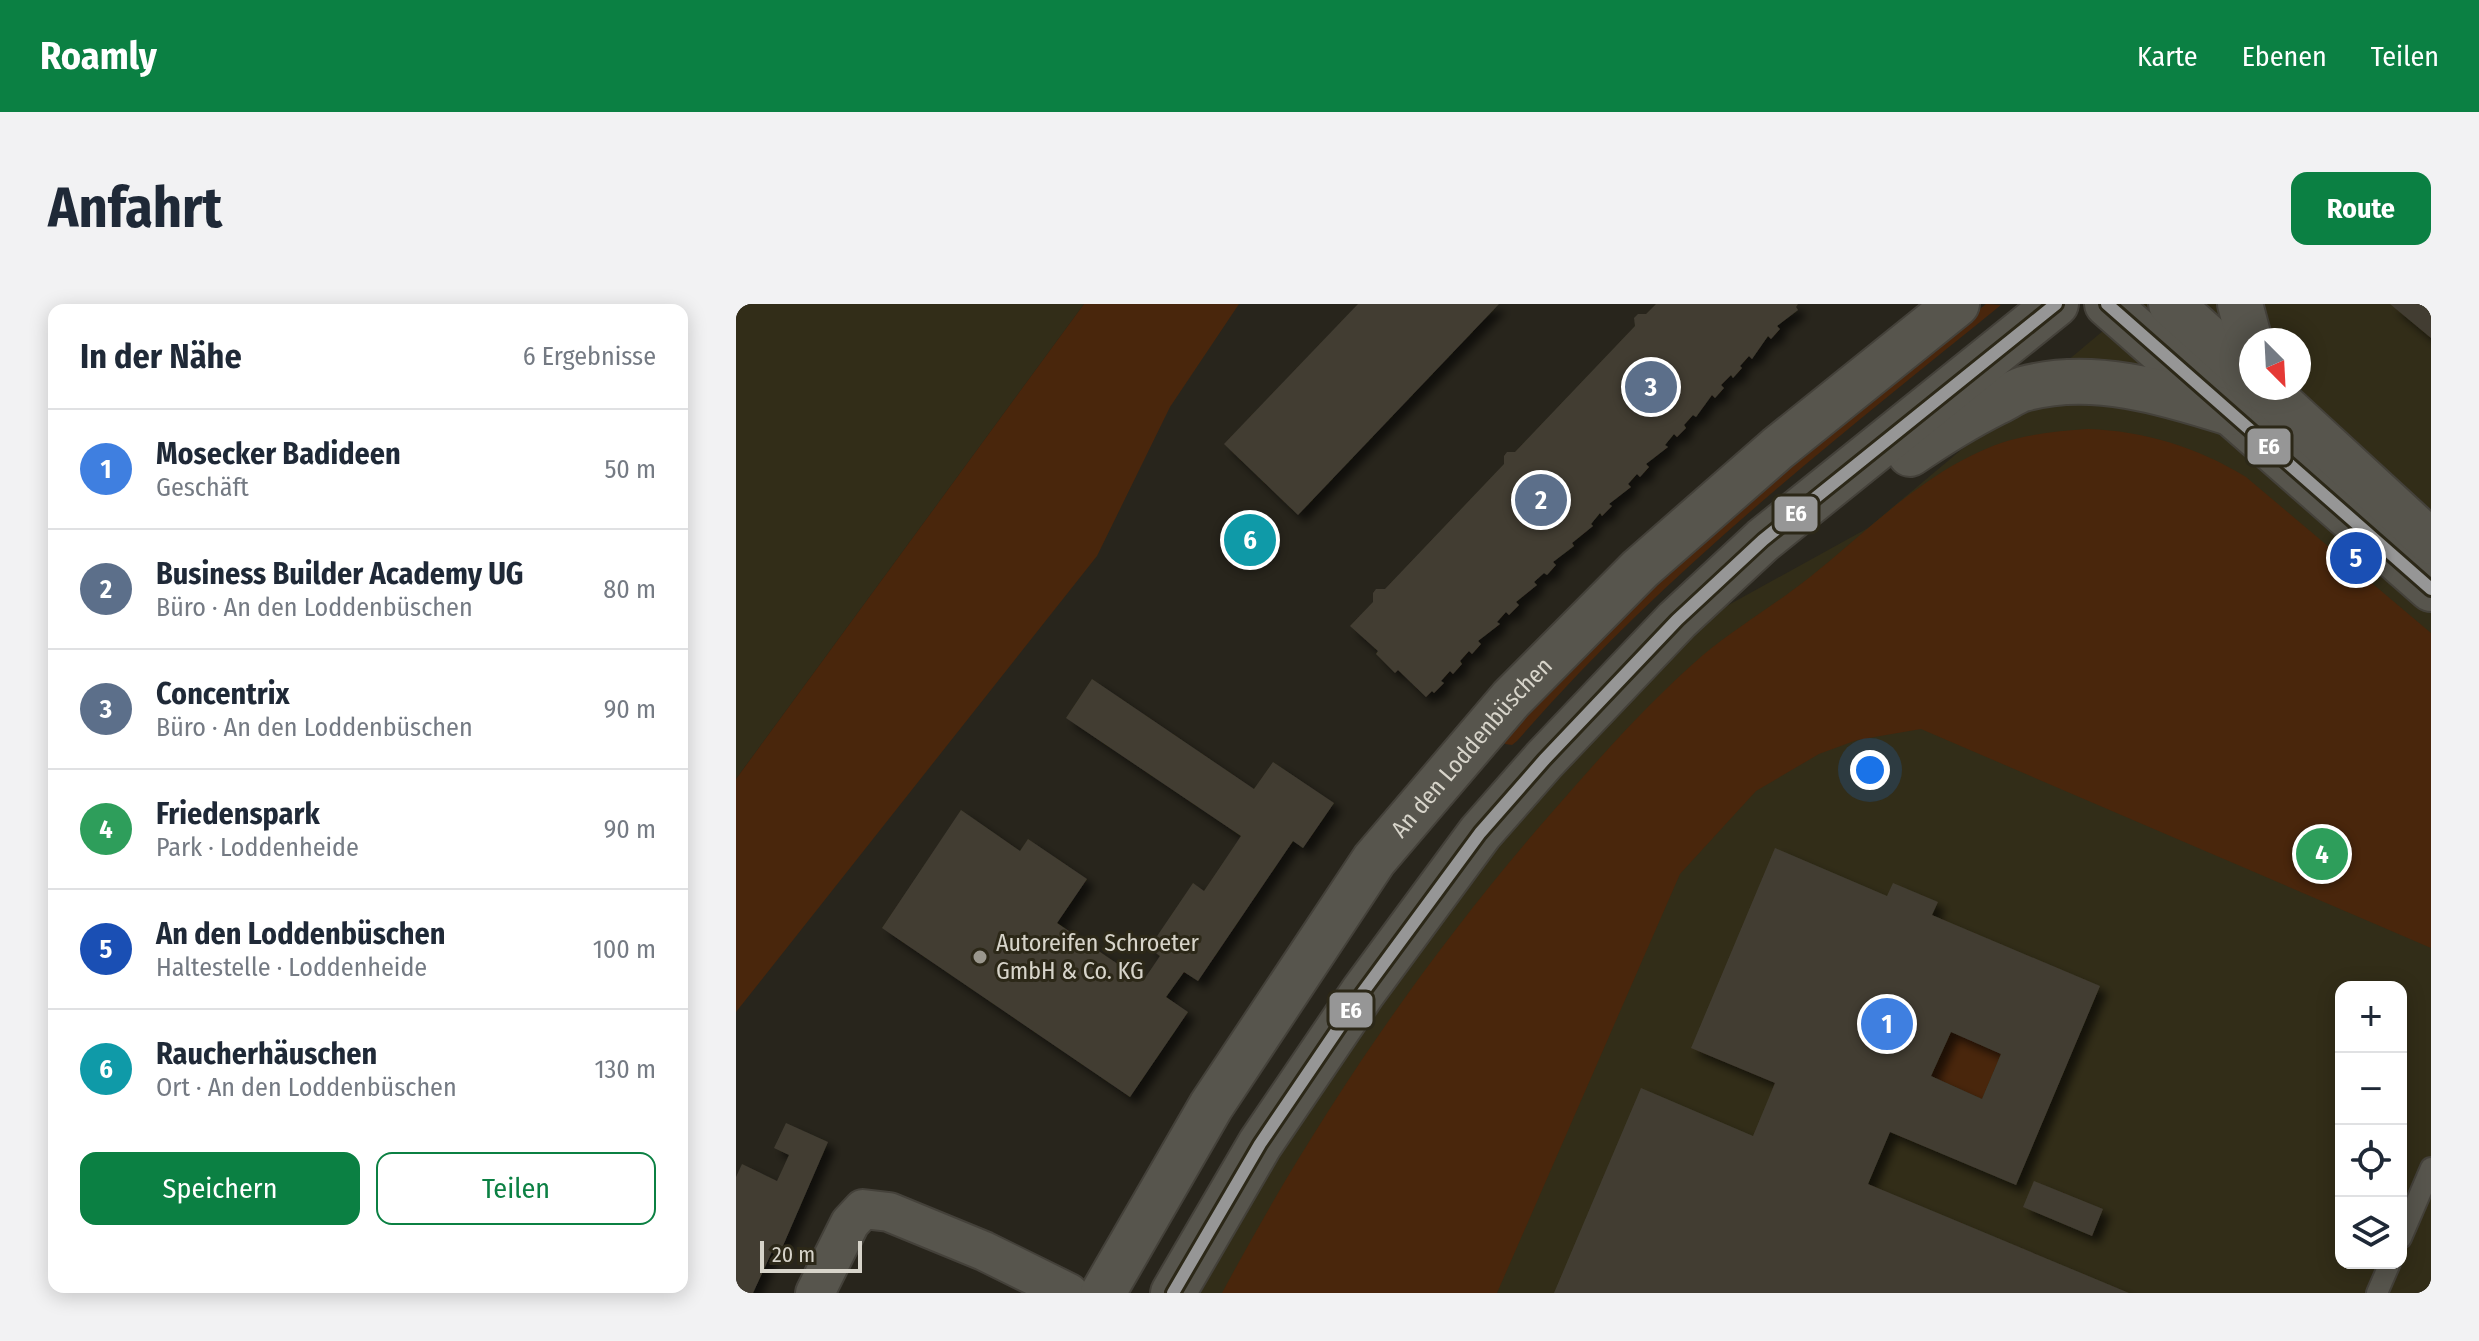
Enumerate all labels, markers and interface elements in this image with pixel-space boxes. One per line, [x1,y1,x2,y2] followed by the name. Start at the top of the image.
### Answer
[40,33,157,79] text: Roamly
[2137,40,2198,73] text: Karte
[2242,40,2327,73] text: Ebenen
[2371,40,2439,73] text: Teilen
[2291,172,2431,245] button: Route
[48,175,222,242] text: Anfahrt
[2239,328,2311,400] north arrow
[80,336,242,377] text: In der Nähe
[523,341,656,372] text: 6 Ergebnisse
[1625,357,1677,417] pin: 3
[2246,427,2292,466] line badge: E6
[2258,433,2280,460] text: E6
[156,436,401,472] text: Mosecker Badideen
[101,454,112,485] text: 1
[604,454,656,485] text: 50 m
[1515,470,1567,530] pin: 2
[156,472,249,503] text: Geschäft
[1773,495,1819,533] line badge: E6
[1785,500,1807,527] text: E6
[1224,510,1276,570] pin: 6
[2330,528,2382,588] pin: 5
[156,556,524,592] text: Business Builder Academy UG
[100,574,112,605] text: 2
[603,574,656,605] text: 80 m
[156,592,473,623] text: Büro · An den Loddenbüschen
[1385,652,1558,843] street label: An den Loddenbüschen
[156,676,290,712] text: Concentrix
[100,694,112,725] text: 3
[604,694,656,725] text: 90 m
[156,712,473,743] text: Büro · An den Loddenbüschen
[1850,750,1890,790] your location
[156,796,320,832] text: Friedenspark
[99,814,113,845] text: 4
[604,814,656,845] text: 90 m
[2296,824,2348,884] pin: 4
[156,832,359,863] text: Park · Loddenheide
[156,916,446,952] text: An den Loddenbüschen
[996,929,1199,985] place label: Autoreifen Schroeter GmbH & Co. KG
[100,934,112,965] text: 5
[593,934,656,965] text: 100 m
[971,948,989,966] marker: Autoreifen Schroeter GmbH & Co. KG
[156,952,427,983] text: Haltestelle · Loddenheide
[2335,981,2407,1269] map controls
[2335,981,2407,1053] button: +
[1328,991,1374,1029] line badge: E6
[1861,994,1913,1054] pin: 1
[1340,997,1362,1024] text: E6
[156,1036,377,1072] text: Raucherhäuschen
[2335,1053,2407,1125] button: −
[99,1054,113,1085] text: 6
[594,1054,656,1085] text: 130 m
[156,1072,457,1103] text: Ort · An den Loddenbüschen
[2335,1125,2407,1197] button: locate
[80,1152,360,1225] button: Speichern
[376,1152,656,1225] button: Teilen
[2335,1197,2407,1269] button: layers
[760,1237,862,1273] scale bar
[772,1241,815,1268] text: 20 m

